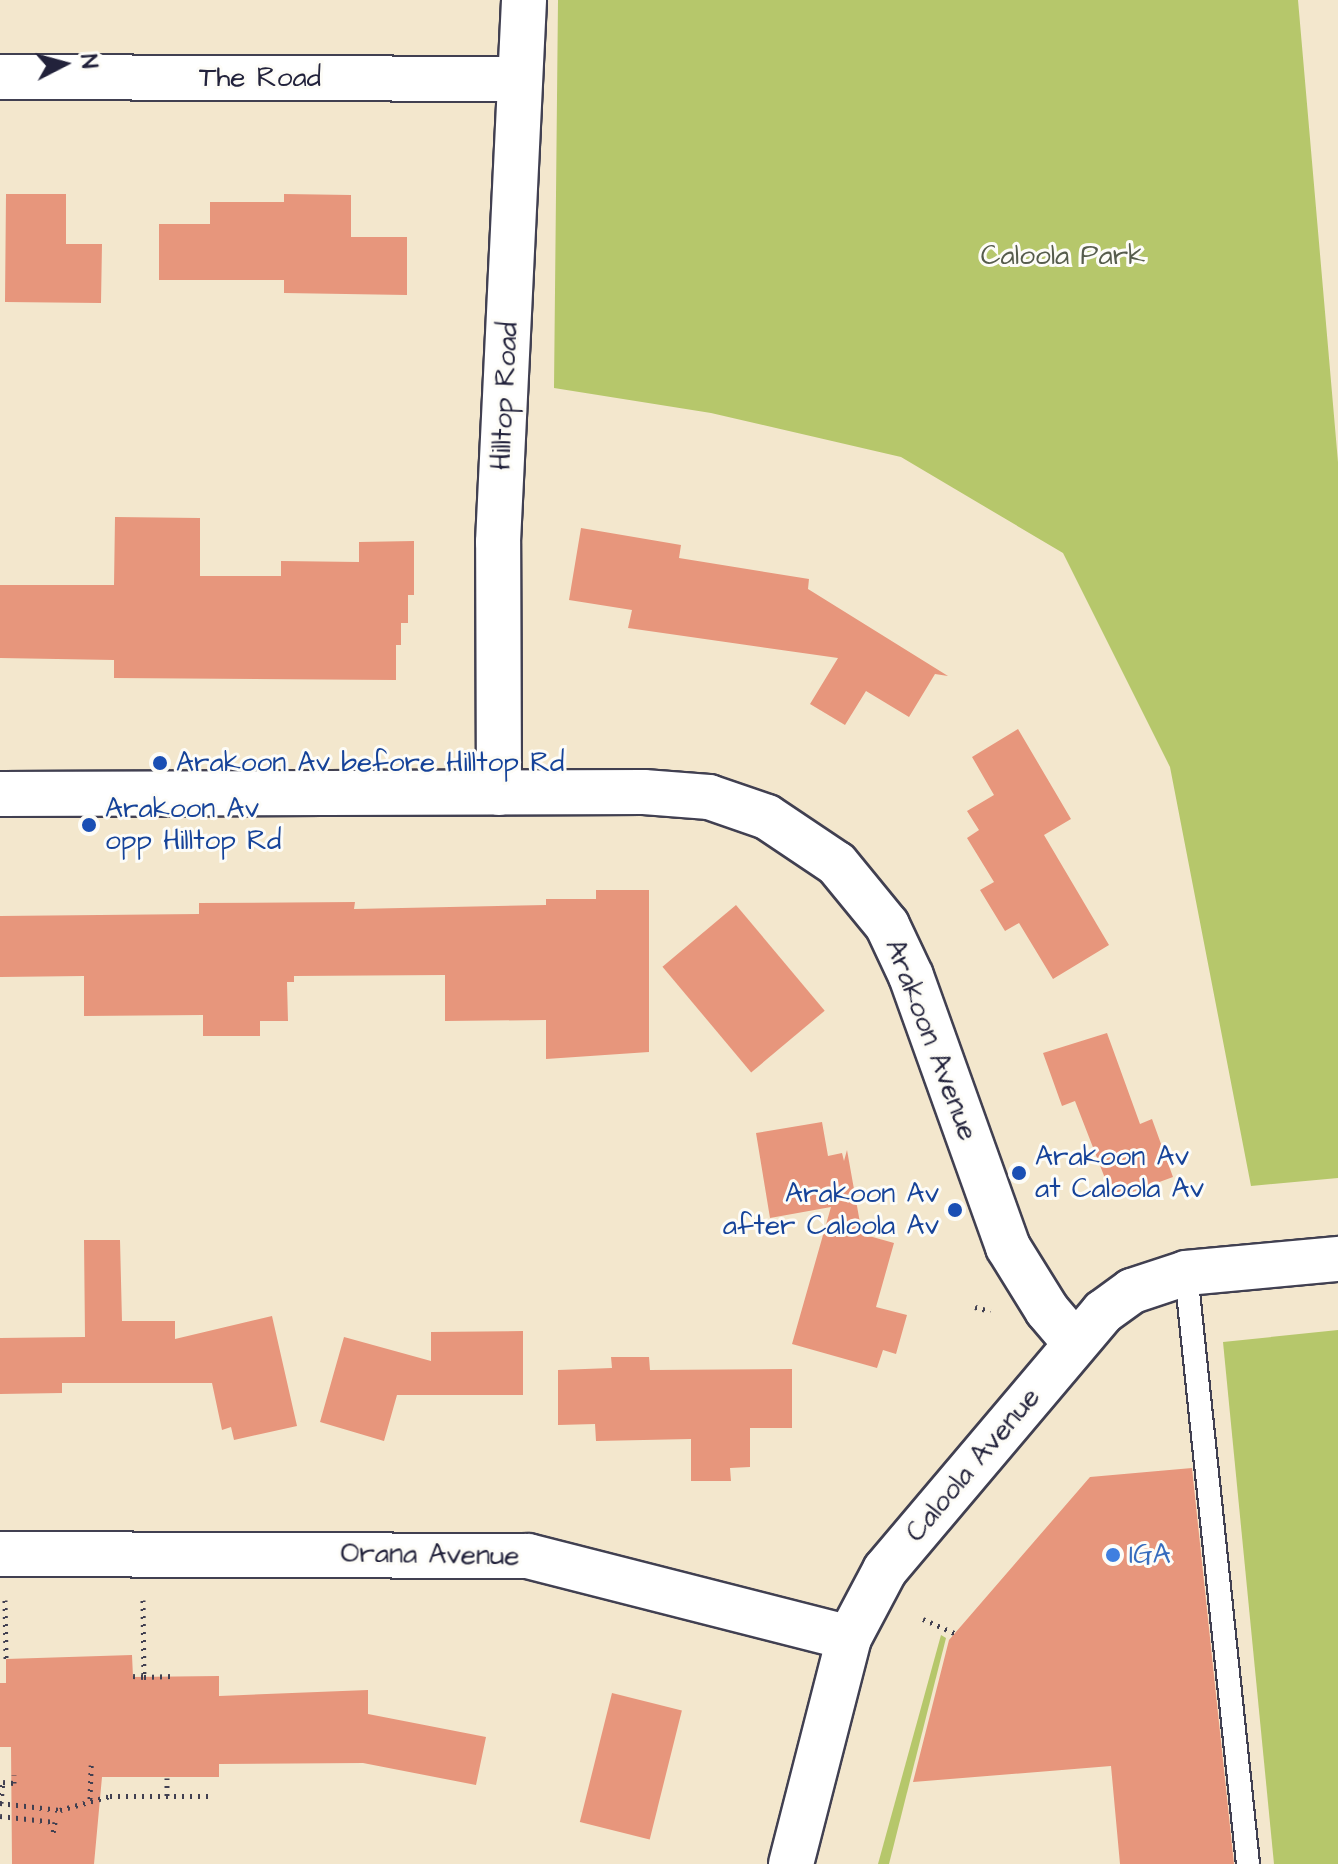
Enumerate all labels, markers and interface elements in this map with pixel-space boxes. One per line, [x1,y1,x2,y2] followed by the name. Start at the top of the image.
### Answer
[24,24,104,104] north arrow
[72,53,105,70] text: N
[199,61,321,95] street label: The Road
[981,239,1145,273] park label: Caloola Park
[484,321,526,471] street label: Hilltop Road
[176,746,564,780] place label: Arakoon Av before Hilltop Rd
[151,754,169,772] marker: Arakoon Av before Hilltop Rd
[105,792,281,858] place label: Arakoon Av opp Hilltop Rd
[80,816,98,834] marker: Arakoon Av opp Hilltop Rd
[877,935,985,1145] street label: Arakoon Avenue
[1035,1140,1204,1206] place label: Arakoon Av at Caloola Av
[1010,1164,1028,1182] marker: Arakoon Av at Caloola Av
[723,1177,939,1243] place label: Arakoon Av after Caloola Av
[946,1201,964,1219] marker: Arakoon Av after Caloola Av
[899,1381,1047,1549] street label: Caloola Avenue
[340,1537,520,1573] street label: Orana Avenue
[1129,1538,1171,1572] place label: IGA
[1104,1546,1122,1564] marker: IGA

